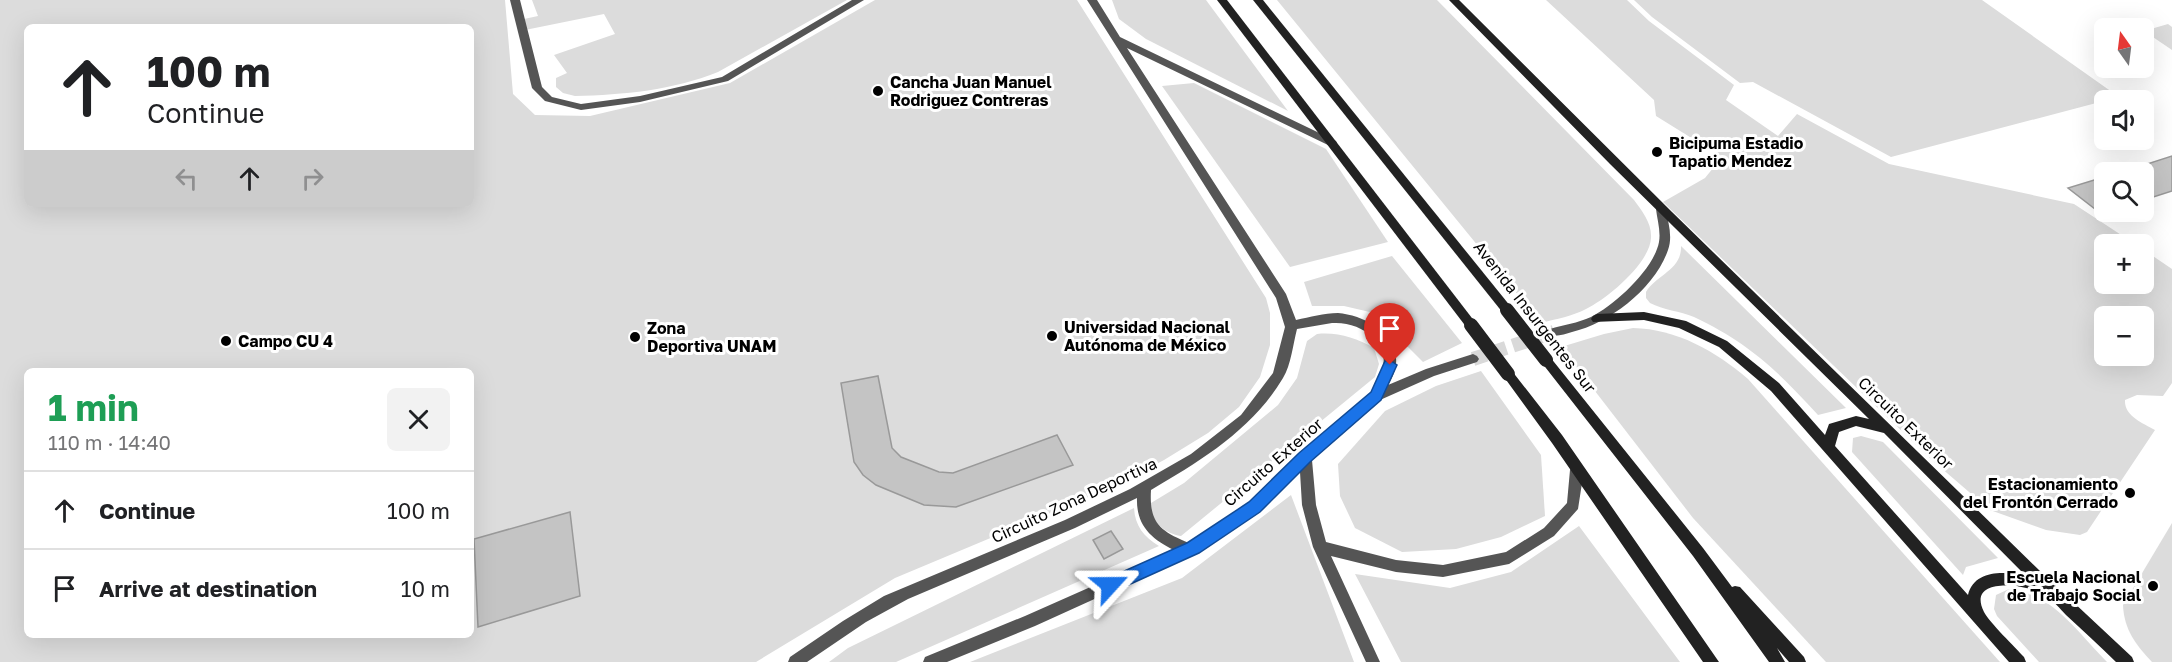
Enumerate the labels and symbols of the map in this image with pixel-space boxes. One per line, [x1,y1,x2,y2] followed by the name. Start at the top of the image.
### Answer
[2094,18,2154,78] north arrow
[890,72,1052,110] place label: Cancha Juan Manuel Rodriguez Contreras
[871,84,885,98] marker: Cancha Juan Manuel Rodriguez Contreras
[1669,133,1804,171] place label: Bicipuma Estadio Tapatio Mendez
[1650,145,1664,159] marker: Bicipuma Estadio Tapatio Mendez
[1470,237,1600,397] street label: Avenida Insurgentes Sur
[1364,303,1415,365] pin
[1064,317,1231,355] place label: Universidad Nacional Autónoma de México
[647,318,776,356] place label: Zona Deportiva UNAM
[1045,329,1059,343] marker: Universidad Nacional Autónoma de México
[628,330,642,344] marker: Zona Deportiva UNAM
[238,331,333,351] place label: Campo CU 4
[219,334,233,348] marker: Campo CU 4
[1854,372,1958,474] street label: Circuito Exterior
[1219,413,1327,511] street label: Circuito Exterior
[988,453,1160,547] street label: Circuito Zona Deportiva
[1963,474,2118,512] place label: Estacionamiento del Frontón Cerrado
[2123,486,2137,500] marker: Estacionamiento del Frontón Cerrado
[1078,553,1142,617] position arrow
[2006,567,2142,605] place label: Escuela Nacional de Trabajo Social
[2146,579,2160,593] marker: Escuela Nacional de Trabajo Social

